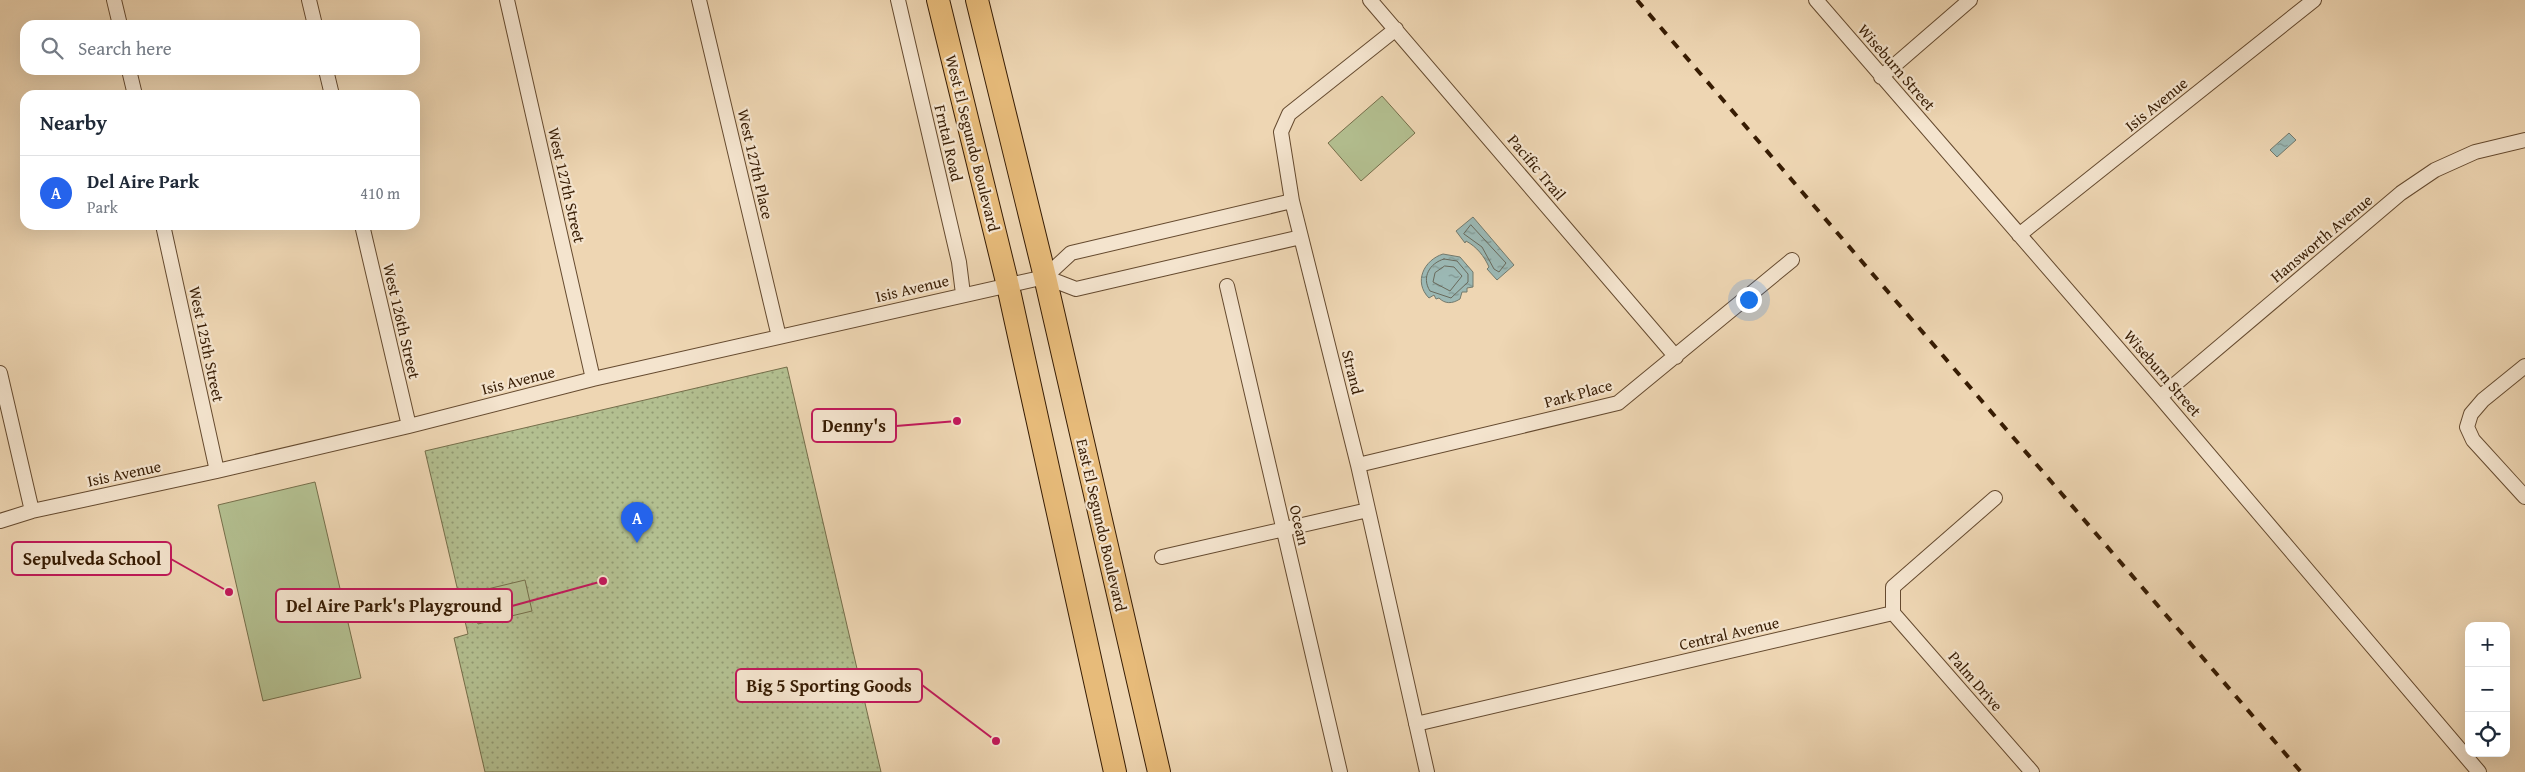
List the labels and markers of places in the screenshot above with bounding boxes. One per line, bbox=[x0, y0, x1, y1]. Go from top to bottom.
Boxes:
callout: Denny's bbox=[812, 409, 896, 442]
pin: A bbox=[621, 502, 653, 543]
callout: Sepulveda School bbox=[12, 542, 171, 575]
callout: Del Aire Park's Playground bbox=[276, 589, 512, 622]
callout: Big 5 Sporting Goods bbox=[736, 669, 922, 702]

